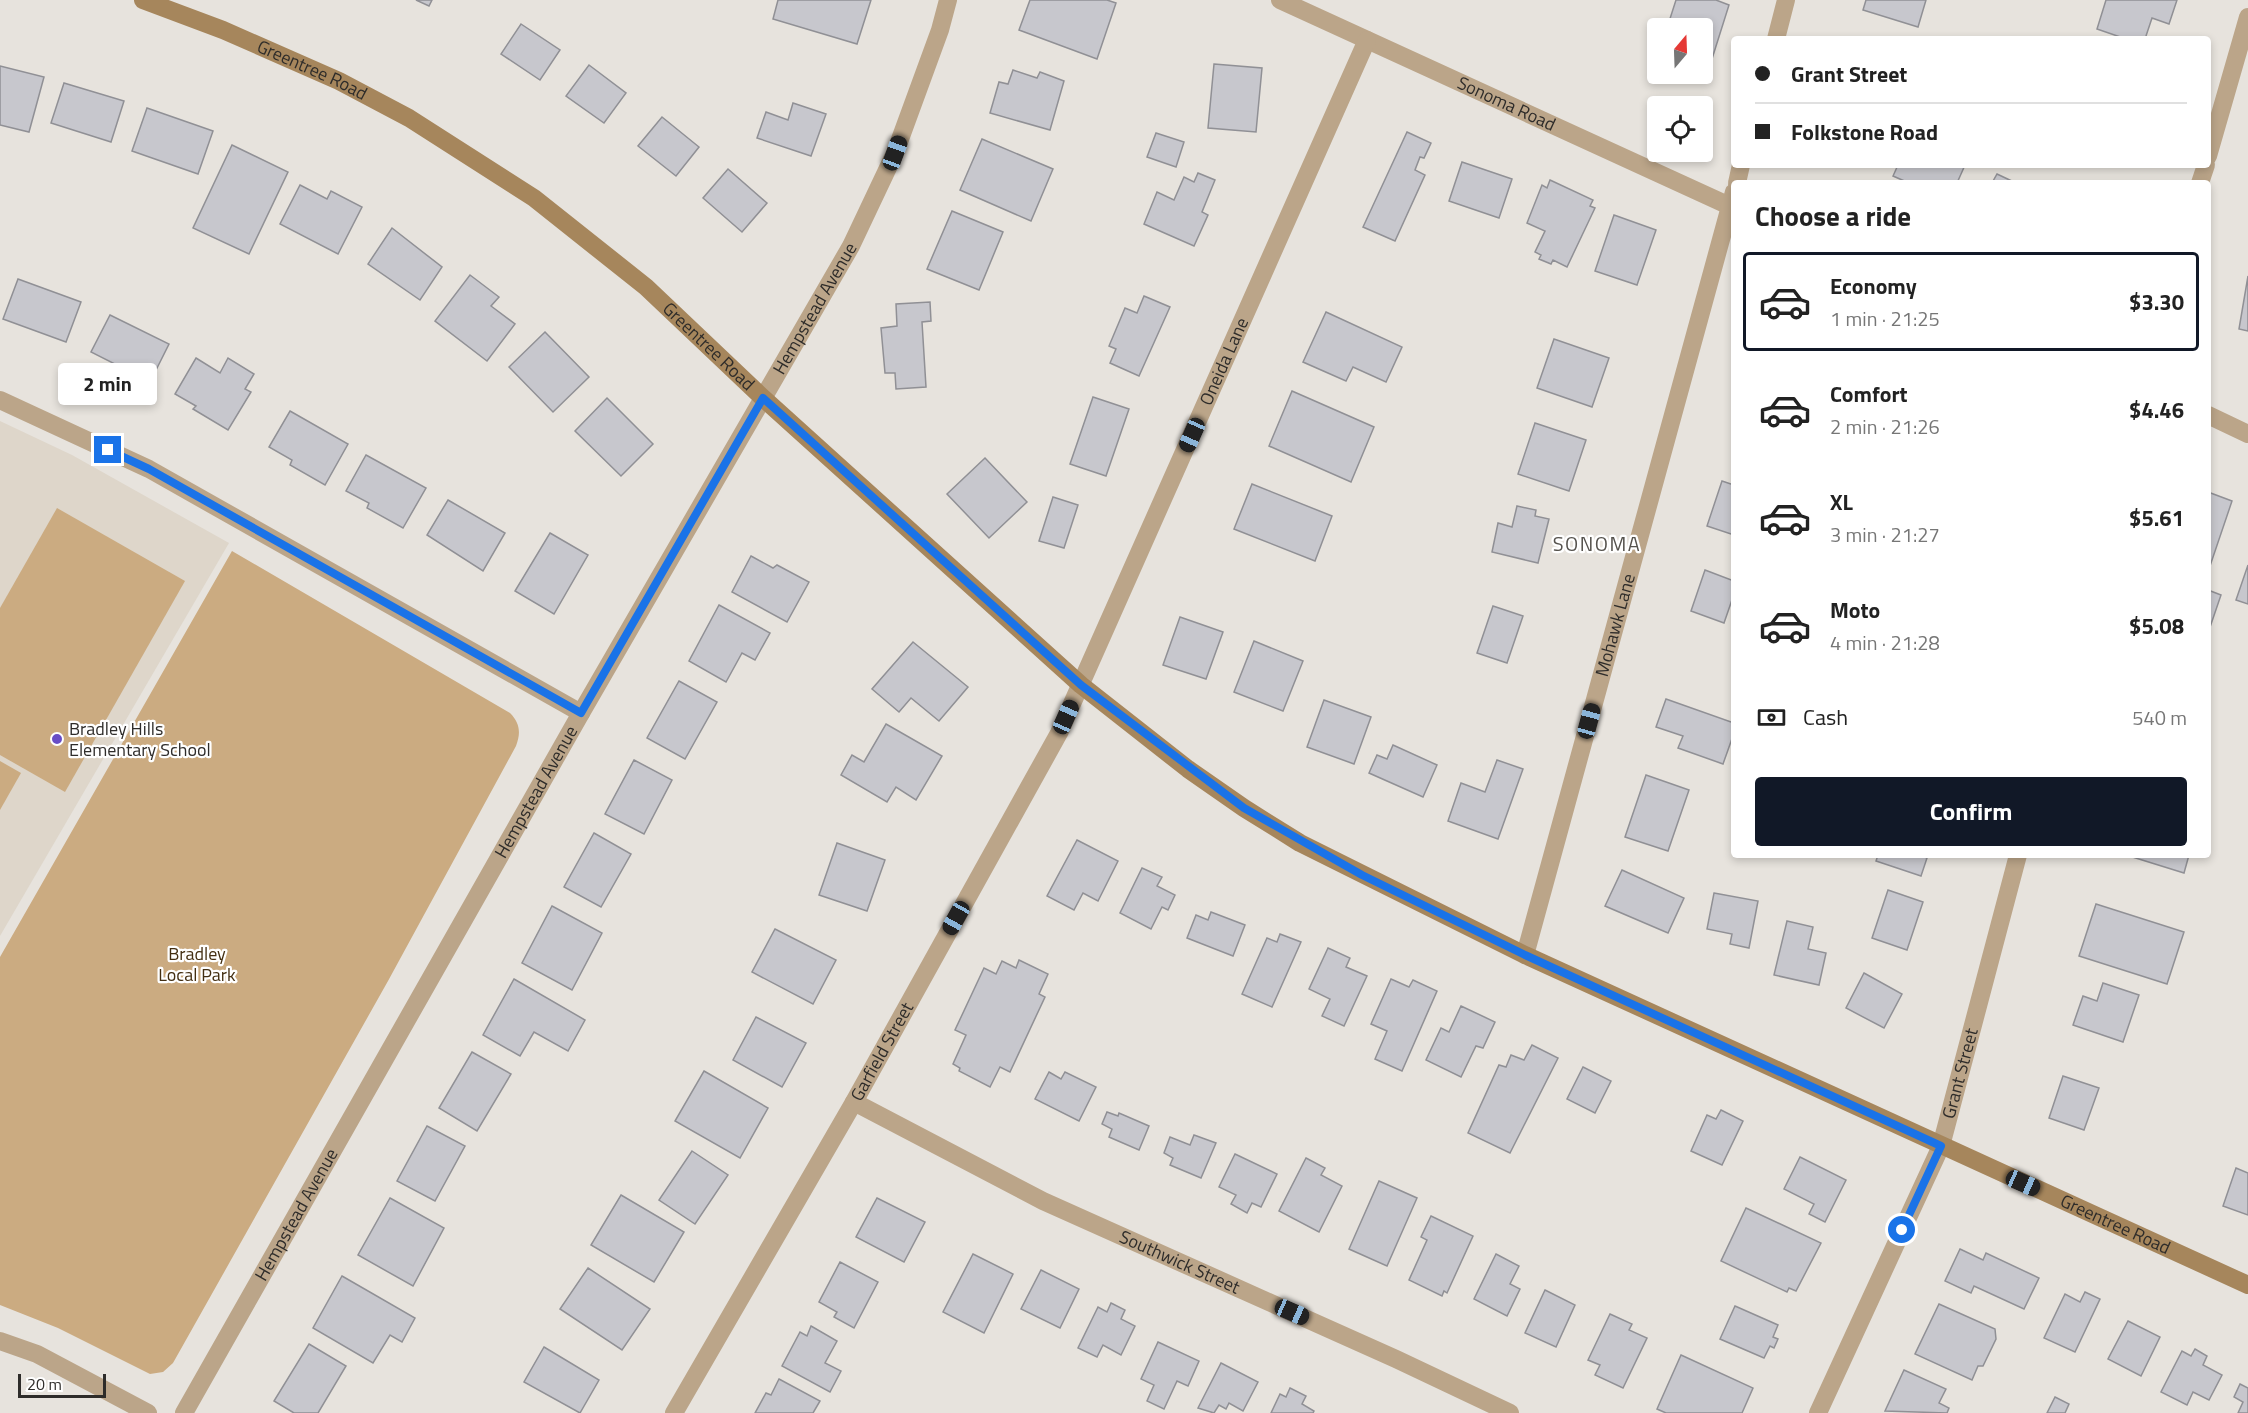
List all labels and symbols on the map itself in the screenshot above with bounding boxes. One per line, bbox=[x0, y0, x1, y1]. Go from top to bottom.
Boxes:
north arrow bbox=[1647, 18, 1713, 84]
street label: Greentree Road bbox=[253, 33, 372, 107]
street label: Sonoma Road bbox=[1453, 69, 1560, 138]
car bbox=[880, 133, 910, 173]
street label: Hempstead Avenue bbox=[766, 237, 863, 379]
street label: Greentree Road bbox=[657, 295, 761, 397]
street label: Oneida Lane bbox=[1192, 313, 1255, 410]
callout: 2 min bbox=[58, 363, 158, 405]
car bbox=[1176, 415, 1208, 455]
route end bbox=[94, 436, 121, 463]
district label: SONOMA bbox=[1553, 528, 1641, 559]
street label: Mohawk Lane bbox=[1588, 570, 1642, 680]
car bbox=[1050, 697, 1082, 737]
car bbox=[1576, 701, 1602, 741]
place label: Bradley Hills Elementary School bbox=[69, 715, 211, 763]
street label: Hempstead Avenue bbox=[487, 720, 584, 863]
marker: Bradley Hills Elementary School bbox=[50, 732, 64, 746]
car bbox=[939, 898, 973, 938]
park label: Bradley Local Park bbox=[158, 940, 236, 988]
street label: Garfield Street bbox=[843, 996, 920, 1106]
street label: Grant Street bbox=[1935, 1024, 1985, 1122]
street label: Hempstead Avenue bbox=[248, 1143, 344, 1286]
car bbox=[2003, 1167, 2043, 1199]
street label: Greentree Road bbox=[2056, 1187, 2175, 1261]
route start bbox=[1888, 1216, 1915, 1243]
street label: Southwick Street bbox=[1115, 1223, 1245, 1301]
car bbox=[1272, 1296, 1312, 1328]
scale bar bbox=[18, 1371, 106, 1398]

